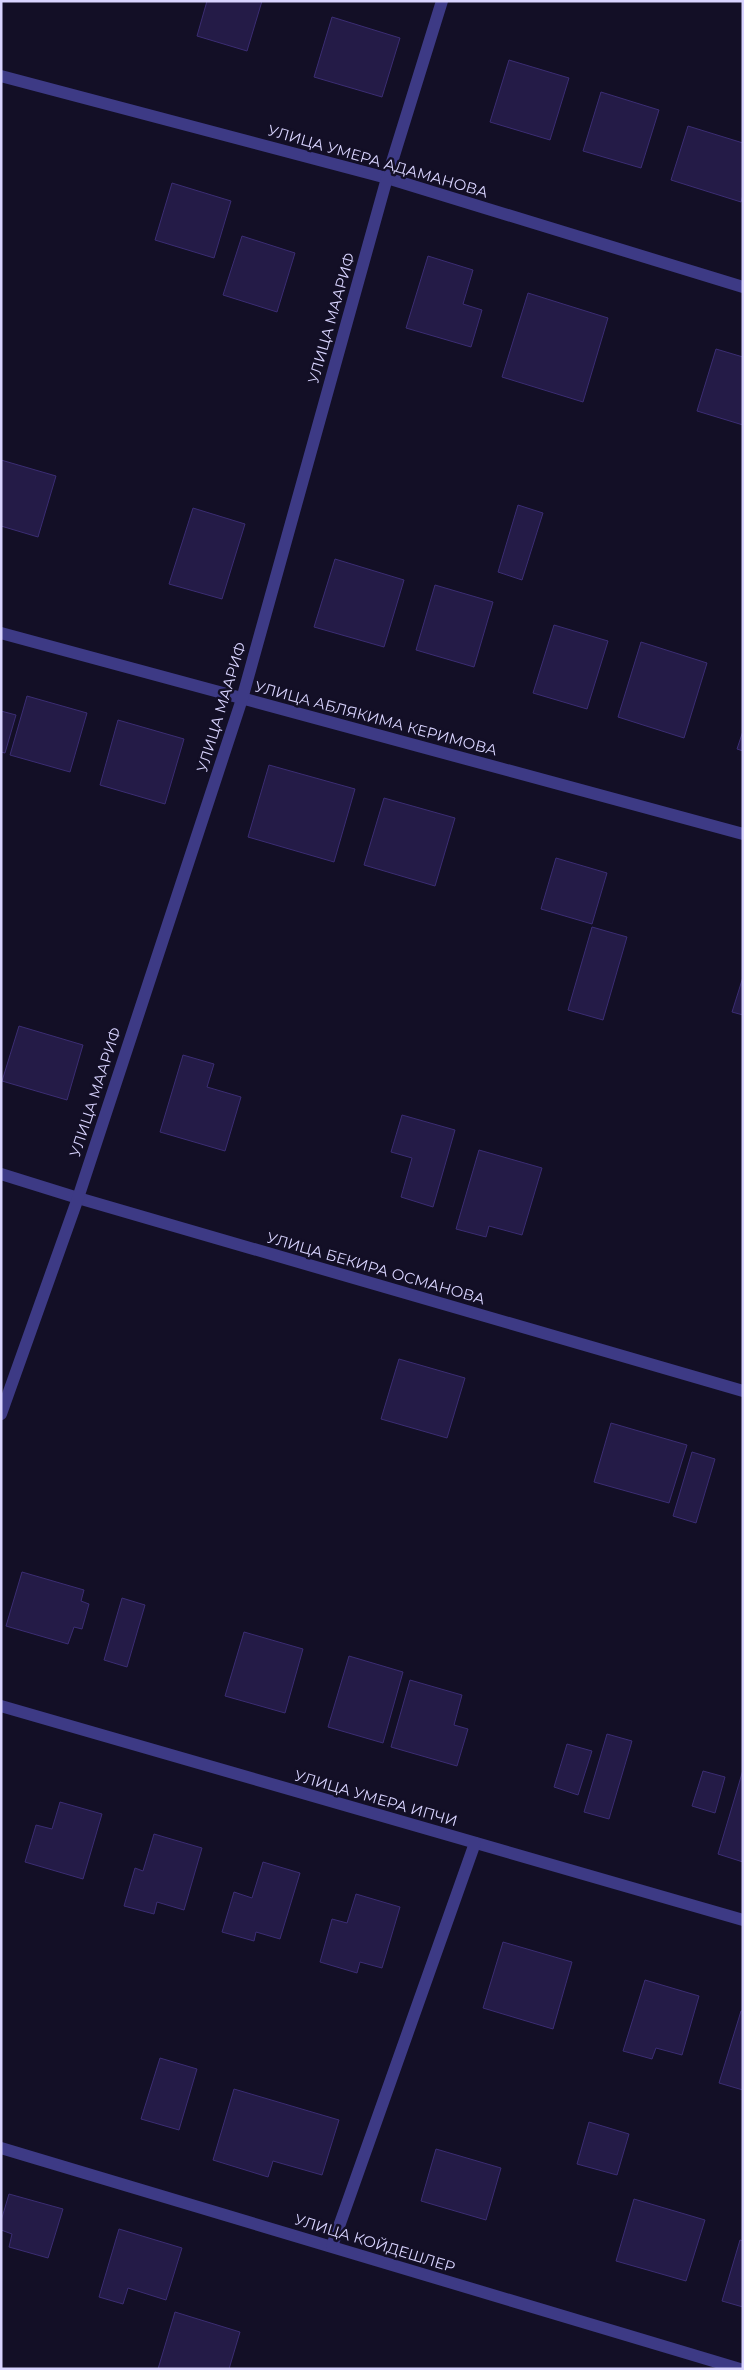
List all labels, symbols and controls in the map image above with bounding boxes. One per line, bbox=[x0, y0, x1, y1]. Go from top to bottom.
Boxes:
street label: УЛИЦА УМЕРА АДАМАНОВА bbox=[266, 120, 490, 202]
street label: УЛИЦА МААРИФ bbox=[303, 250, 359, 386]
street label: УЛИЦА МААРИФ bbox=[192, 640, 250, 774]
street label: УЛИЦА АБЛЯКИМА КЕРИМОВА bbox=[253, 676, 499, 760]
street label: УЛИЦА МААРИФ bbox=[65, 1025, 125, 1159]
street label: УЛИЦА БЕКИРА ОСМАНОВА bbox=[265, 1228, 487, 1308]
street label: УЛИЦА УМЕРА ИПЧИ bbox=[292, 1766, 460, 1830]
street label: УЛИЦА КОЙДЕШЛЕР bbox=[292, 2210, 458, 2276]

